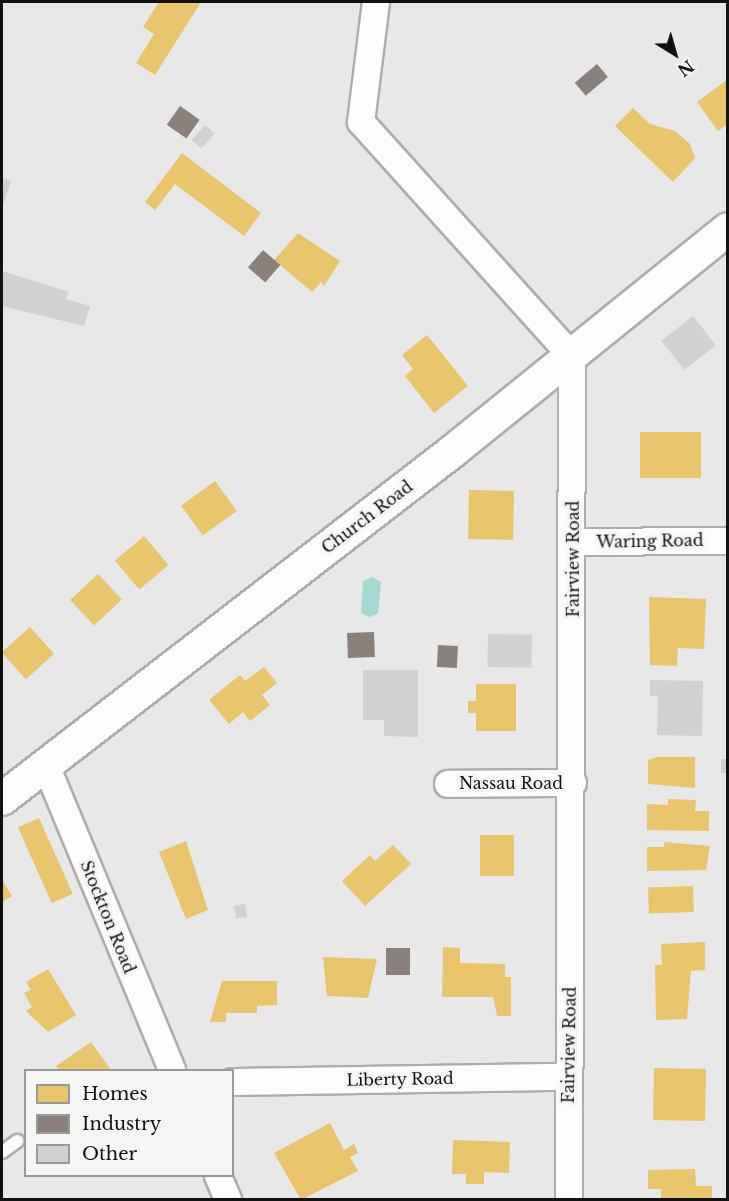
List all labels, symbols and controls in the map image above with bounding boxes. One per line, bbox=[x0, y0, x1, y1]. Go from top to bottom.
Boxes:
north arrow bbox=[645, 24, 705, 84]
text: N bbox=[674, 56, 698, 81]
street label: Church Road bbox=[318, 477, 416, 557]
street label: Fairview Road bbox=[563, 500, 583, 618]
street label: Waring Road bbox=[596, 530, 704, 552]
street label: Nassau Road bbox=[459, 773, 563, 793]
street label: Stockton Road bbox=[77, 858, 139, 976]
street label: Fairview Road bbox=[558, 986, 580, 1104]
street label: Liberty Road bbox=[346, 1068, 454, 1090]
legend bbox=[24, 1069, 234, 1177]
text: Homes bbox=[82, 1083, 148, 1105]
text: Industry bbox=[82, 1113, 161, 1135]
text: Other bbox=[82, 1143, 137, 1165]

